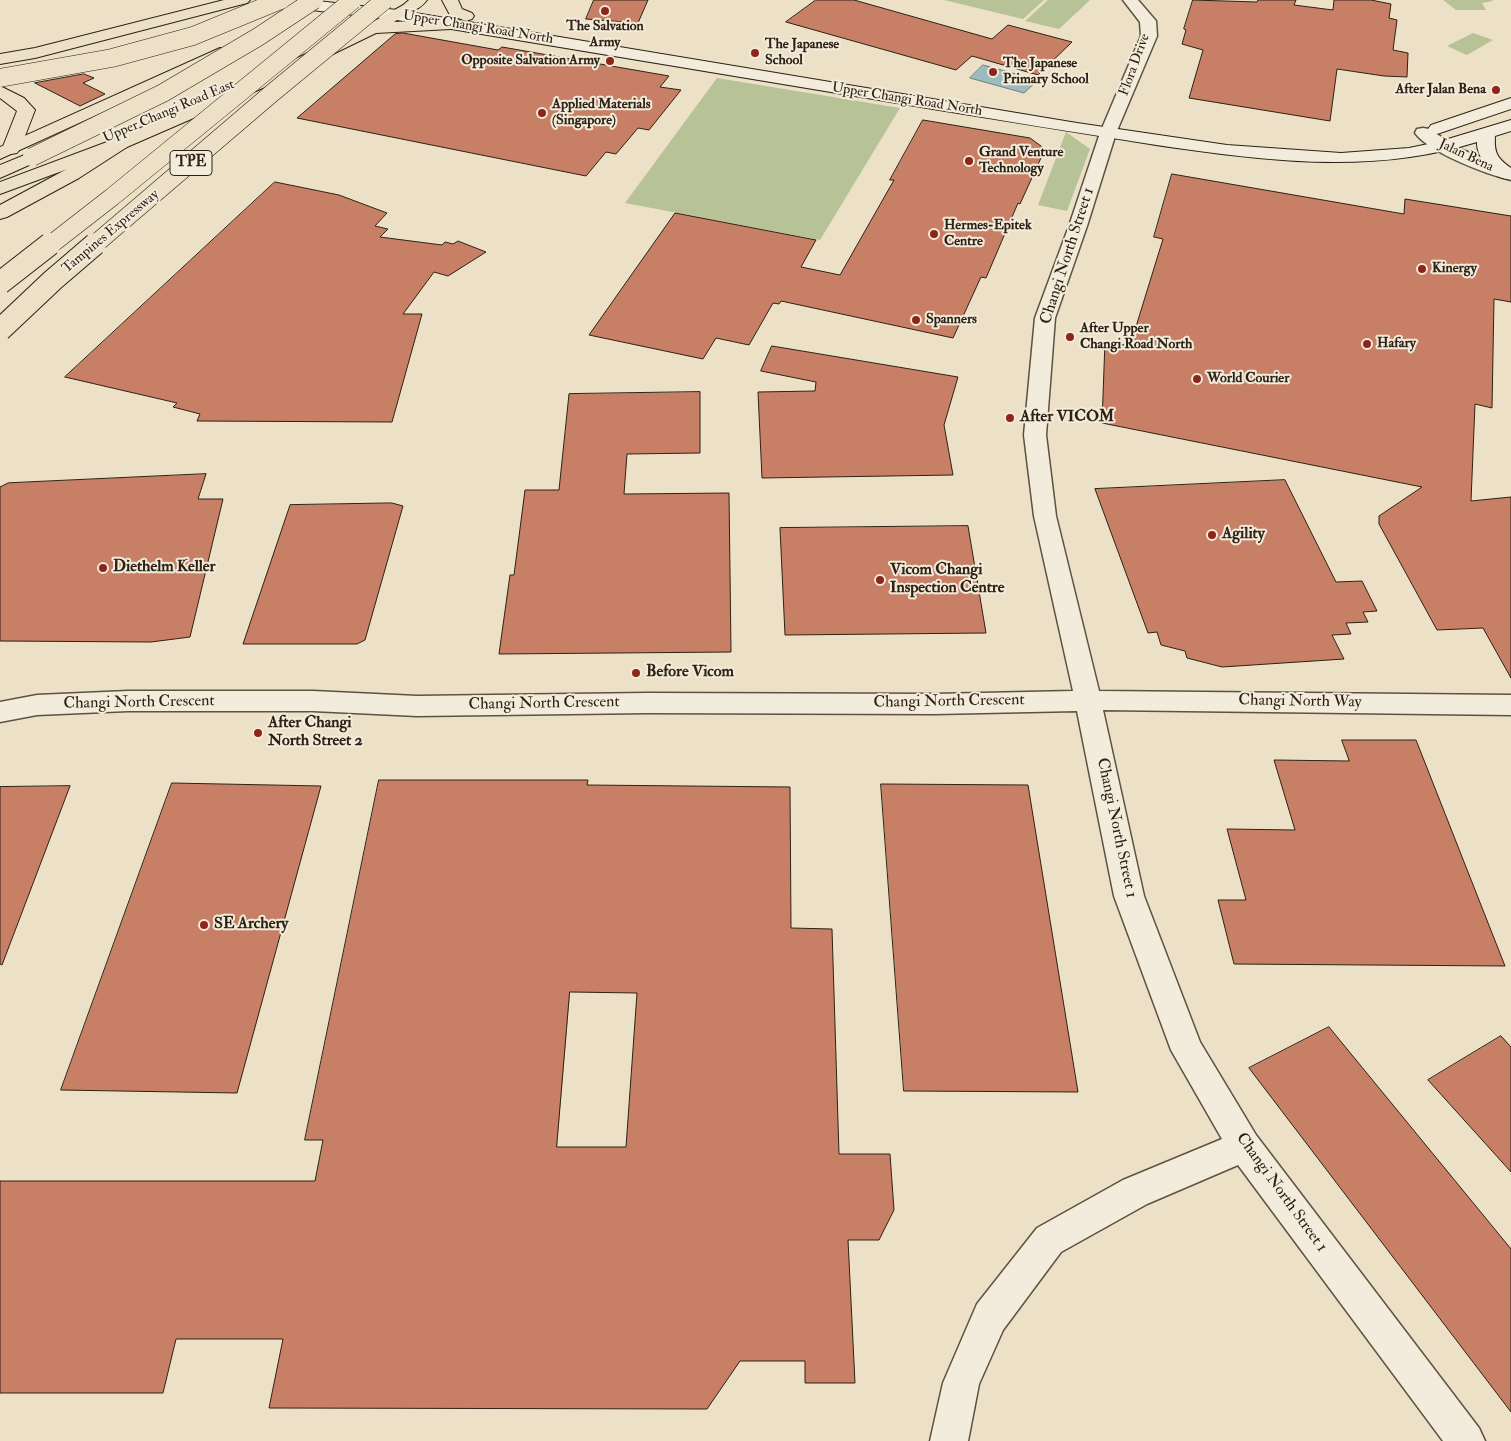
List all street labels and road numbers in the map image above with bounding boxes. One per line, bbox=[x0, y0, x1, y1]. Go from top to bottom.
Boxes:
street label: Upper Changi Road North bbox=[402, 8, 554, 48]
street label: Flora Drive bbox=[1116, 32, 1154, 98]
street label: Upper Changi Road East bbox=[101, 77, 237, 147]
street label: Upper Changi Road North bbox=[831, 80, 983, 120]
street label: Jalan Bena bbox=[1436, 136, 1496, 176]
road number: TPE bbox=[170, 150, 212, 176]
street label: Changi North Street 1 bbox=[1037, 185, 1099, 327]
street label: Tampines Expressway bbox=[59, 187, 163, 277]
street label: Changi North Crescent bbox=[873, 691, 1025, 713]
street label: Changi North Way bbox=[1238, 691, 1362, 713]
street label: Changi North Crescent bbox=[63, 692, 215, 714]
street label: Changi North Crescent bbox=[468, 693, 620, 715]
street label: Changi North Street 1 bbox=[1092, 756, 1140, 900]
street label: Changi North Street 1 bbox=[1231, 1130, 1331, 1256]

